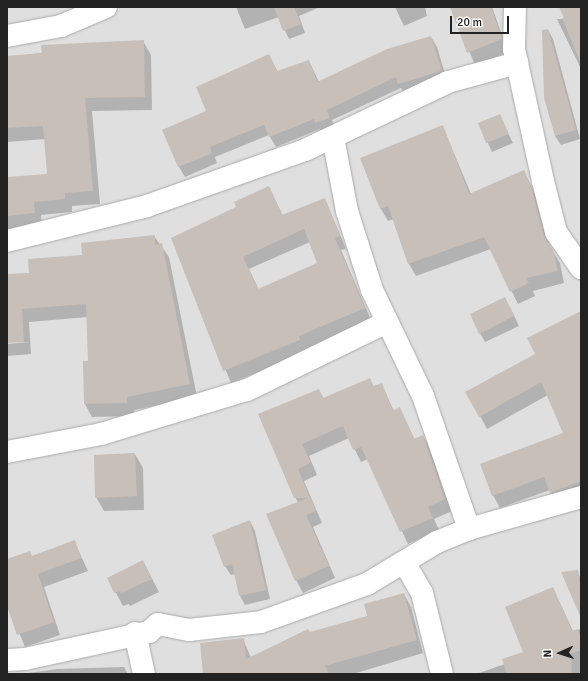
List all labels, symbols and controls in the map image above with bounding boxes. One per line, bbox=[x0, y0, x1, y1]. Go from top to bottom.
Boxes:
scale bar bbox=[452, 8, 511, 34]
text: 20 m bbox=[457, 15, 482, 30]
north arrow bbox=[540, 633, 580, 673]
text: N bbox=[541, 649, 554, 658]

